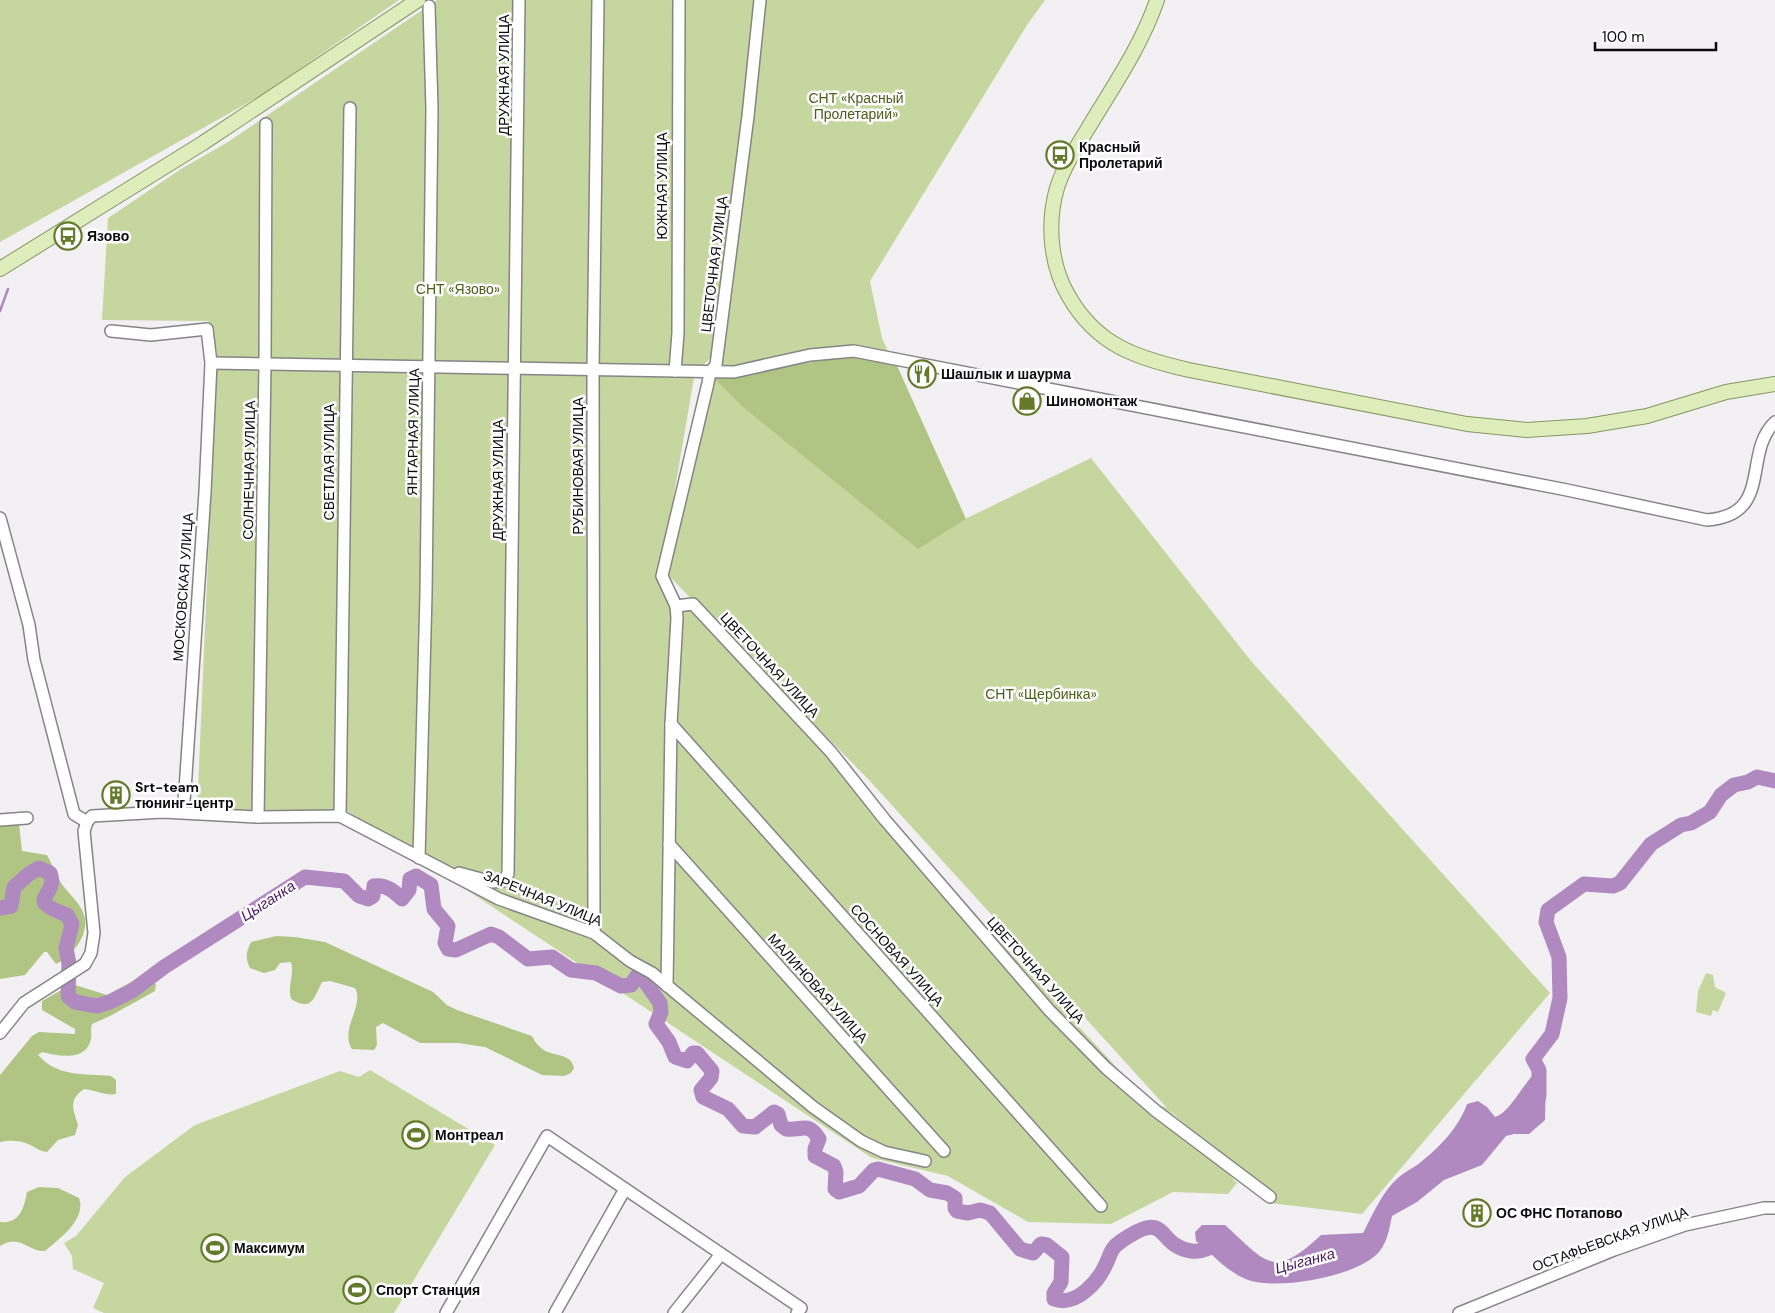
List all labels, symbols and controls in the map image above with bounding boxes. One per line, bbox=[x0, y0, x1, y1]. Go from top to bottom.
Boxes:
street label: ДРУЖНАЯ УЛИЦА bbox=[495, 14, 513, 136]
scale bar bbox=[1595, 20, 1716, 52]
text: 100 m bbox=[1602, 27, 1645, 47]
park label: СНТ «Красный Пролетарий» bbox=[808, 89, 904, 123]
street label: ЮЖНАЯ УЛИЦА bbox=[653, 132, 671, 240]
place label: Красный Пролетарий bbox=[1079, 138, 1163, 172]
bus stop icon: Красный Пролетарий bbox=[1045, 140, 1075, 170]
street label: ЦВЕТОЧНАЯ УЛИЦА bbox=[697, 194, 731, 333]
bus stop icon: Язово bbox=[53, 221, 83, 251]
place label: Язово bbox=[87, 227, 129, 245]
park label: СНТ «Язово» bbox=[416, 280, 500, 298]
restaurant icon: Шашлык и шаурма bbox=[907, 359, 937, 389]
place label: Шашлык и шаурма bbox=[941, 365, 1071, 383]
street label: ЯНТАРНАЯ УЛИЦА bbox=[403, 367, 423, 496]
shop icon: Шиномонтаж bbox=[1012, 386, 1042, 416]
place label: Шиномонтаж bbox=[1046, 392, 1138, 410]
street label: РУБИНОВАЯ УЛИЦА bbox=[569, 397, 587, 535]
street label: СОЛНЕЧНАЯ УЛИЦА bbox=[239, 400, 259, 540]
street label: СВЕТЛАЯ УЛИЦА bbox=[320, 403, 338, 520]
street label: ДРУЖНАЯ УЛИЦА bbox=[489, 419, 507, 541]
street label: МОСКОВСКАЯ УЛИЦА bbox=[169, 511, 197, 662]
street label: ЦВЕТОЧНАЯ УЛИЦА bbox=[717, 609, 824, 722]
park label: СНТ «Щербинка» bbox=[985, 685, 1097, 703]
place label: Srt-team тюнинг-центр bbox=[135, 778, 233, 812]
building icon: Srt-team тюнинг-центр bbox=[101, 780, 131, 810]
street label: ЗАРЕЧНАЯ УЛИЦА bbox=[481, 866, 606, 930]
water label: Цыганка bbox=[237, 876, 299, 926]
street label: СОСНОВАЯ УЛИЦА bbox=[846, 900, 948, 1010]
street label: ЦВЕТОЧНАЯ УЛИЦА bbox=[983, 913, 1089, 1028]
street label: МАЛИНОВАЯ УЛИЦА bbox=[764, 930, 872, 1047]
sports icon: Монтреал bbox=[401, 1120, 431, 1150]
place label: Монтреал bbox=[435, 1126, 504, 1144]
building icon: ОС ФНС Потапово bbox=[1462, 1198, 1492, 1228]
street label: ОСТАФЬЕВСКАЯ УЛИЦА bbox=[1530, 1202, 1691, 1276]
place label: ОС ФНС Потапово bbox=[1496, 1204, 1623, 1222]
sports icon: Максимум bbox=[200, 1233, 230, 1263]
place label: Максимум bbox=[234, 1239, 305, 1257]
water label: Цыганка bbox=[1273, 1243, 1337, 1279]
sports icon: Спорт Станция bbox=[342, 1275, 372, 1305]
place label: Спорт Станция bbox=[376, 1281, 480, 1299]

